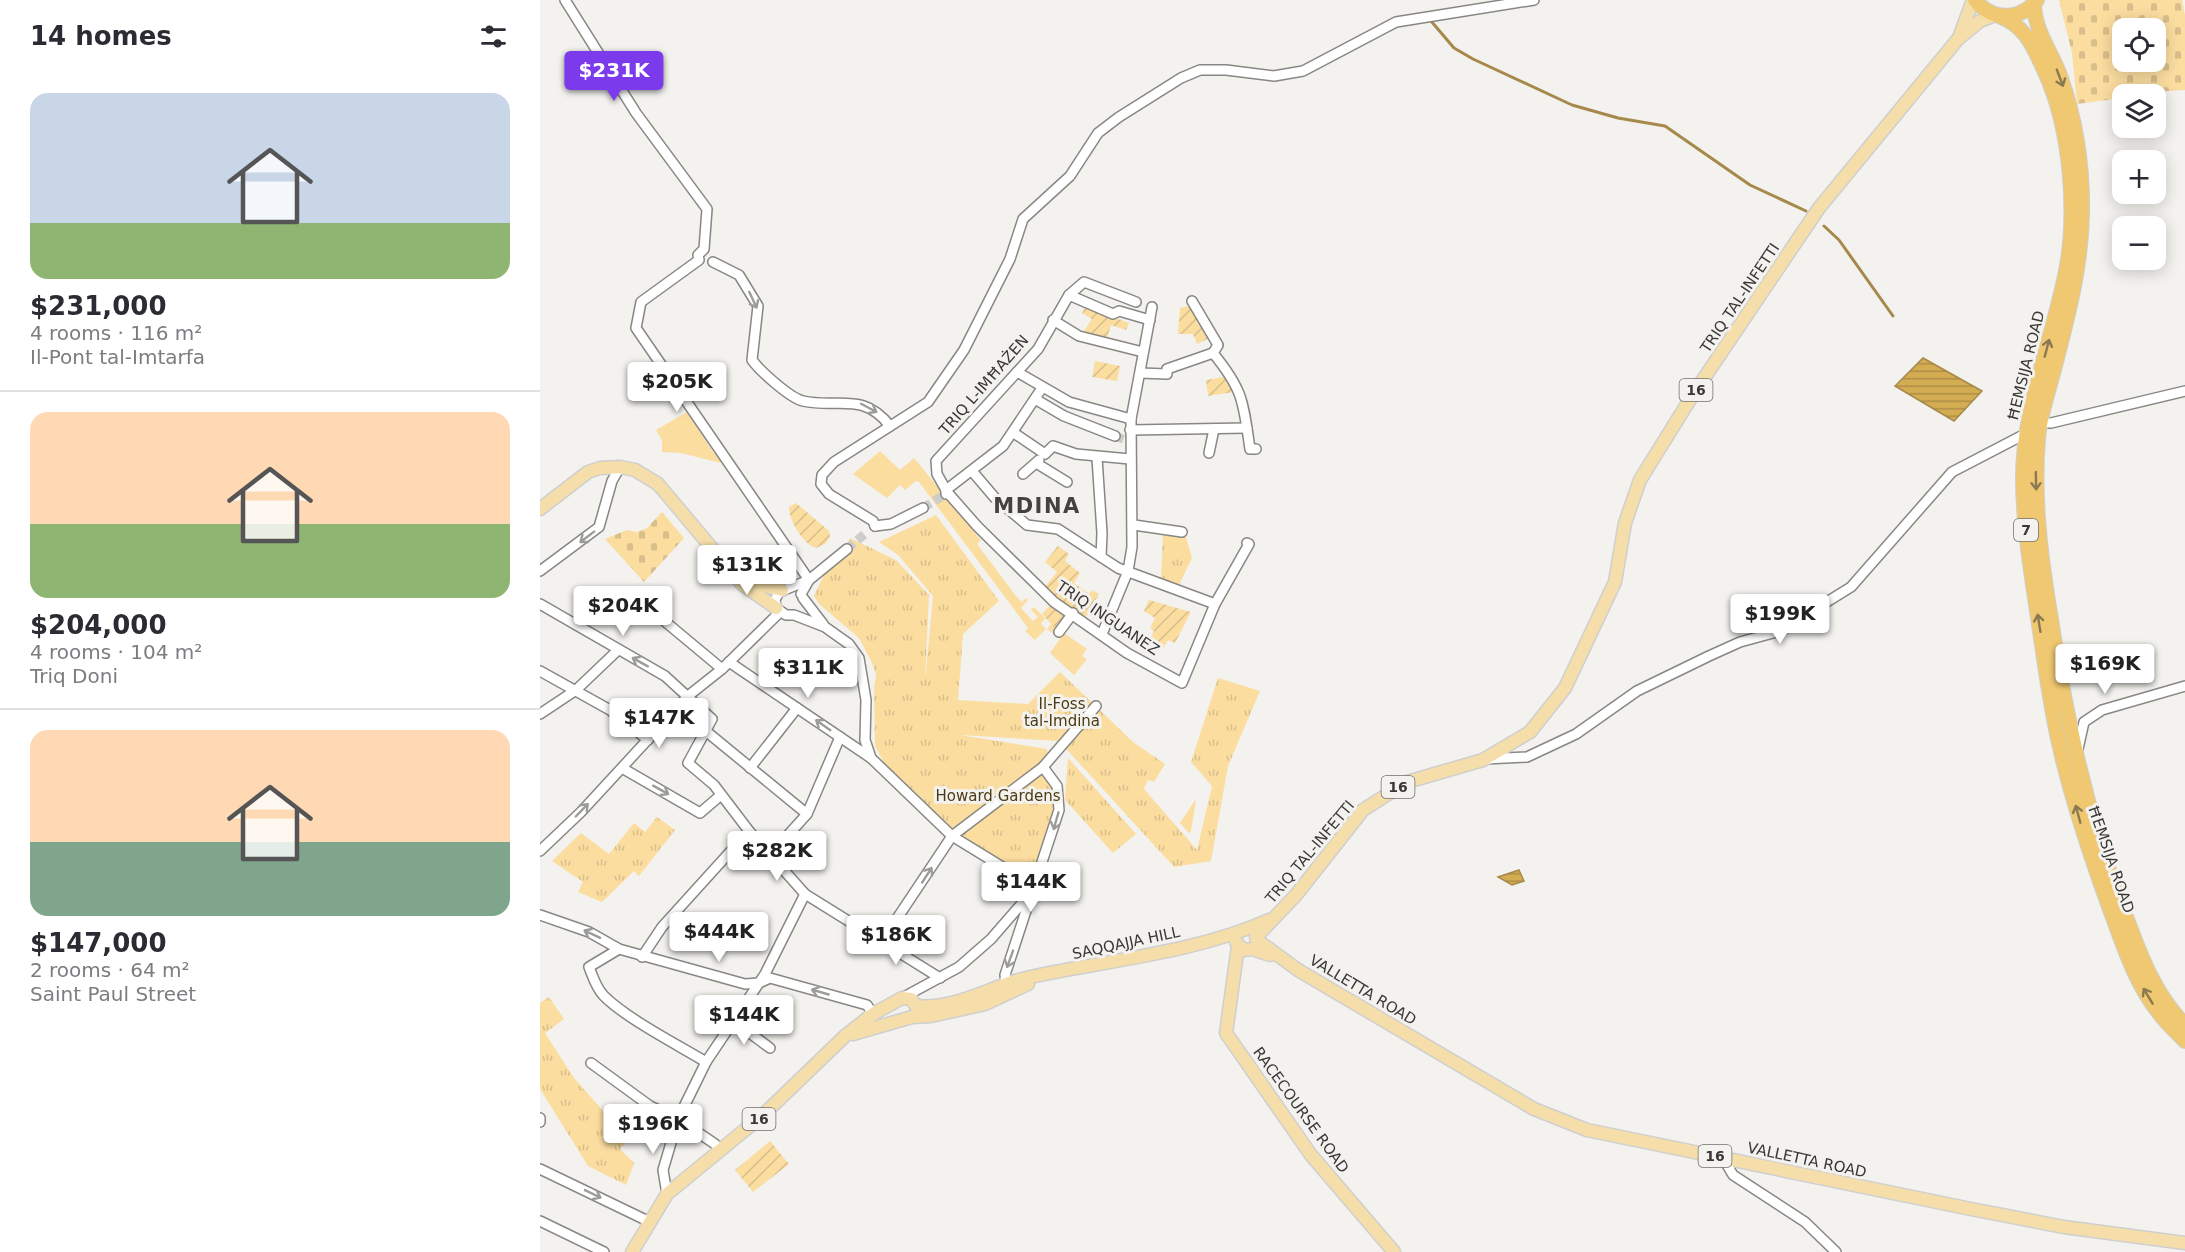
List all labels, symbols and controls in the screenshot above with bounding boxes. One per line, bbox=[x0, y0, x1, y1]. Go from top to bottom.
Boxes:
map controls bbox=[2112, 18, 2166, 270]
button: locate bbox=[2112, 18, 2166, 72]
icon: filters bbox=[477, 20, 510, 53]
text: 14 homes bbox=[30, 21, 172, 51]
pin: $231K bbox=[572, 51, 656, 102]
text: $231K bbox=[578, 58, 650, 82]
one-way arrow bbox=[2055, 68, 2066, 87]
button: layers bbox=[2112, 84, 2166, 138]
icon: home bbox=[216, 132, 324, 240]
button: + bbox=[2112, 150, 2166, 204]
button: − bbox=[2112, 216, 2166, 270]
street label: TRIQ TAL-INFETTI bbox=[1696, 240, 1783, 357]
text: $231,000 bbox=[30, 291, 167, 321]
one-way arrow bbox=[748, 291, 760, 309]
street label: ĦEMSIJA ROAD bbox=[2004, 309, 2048, 423]
text: 4 rooms · 116 m² bbox=[30, 321, 202, 345]
street label: TRIQ L-IMĦAŻEN bbox=[934, 331, 1032, 439]
one-way arrow bbox=[2041, 339, 2053, 358]
text: Il-Pont tal-Imtarfa bbox=[30, 345, 205, 369]
pin: $205K bbox=[635, 362, 719, 413]
text: $205K bbox=[641, 369, 713, 393]
road number: 16 bbox=[1680, 379, 1712, 401]
one-way arrow bbox=[859, 403, 877, 414]
icon: home bbox=[216, 451, 324, 559]
one-way arrow bbox=[2030, 471, 2042, 491]
district label: MDINA bbox=[993, 494, 1081, 518]
road number: 7 bbox=[2014, 519, 2038, 541]
one-way arrow bbox=[579, 530, 595, 543]
pin: $131K bbox=[705, 545, 789, 596]
text: $131K bbox=[711, 552, 783, 576]
street label: TRIQ INGUANEZ bbox=[1052, 576, 1163, 659]
pin: $204K bbox=[581, 586, 665, 637]
text: $204K bbox=[587, 593, 659, 617]
pin: $199K bbox=[1738, 594, 1822, 645]
text: $199K bbox=[1744, 601, 1816, 625]
text: $204,000 bbox=[30, 610, 167, 640]
one-way arrow bbox=[2033, 614, 2044, 634]
text: 4 rooms · 104 m² bbox=[30, 640, 202, 664]
pin: $169K bbox=[2063, 644, 2147, 695]
pin: $311K bbox=[766, 648, 850, 699]
text: $169K bbox=[2069, 651, 2141, 675]
text: $311K bbox=[772, 655, 844, 679]
one-way arrow bbox=[632, 656, 649, 668]
text: Triq Doni bbox=[30, 664, 118, 688]
park label: Il-Foss tal-Imdina bbox=[1024, 695, 1100, 730]
pin: $147K bbox=[617, 698, 701, 749]
text: $147K bbox=[623, 705, 695, 729]
one-way arrow bbox=[815, 719, 831, 731]
icon: home bbox=[216, 769, 324, 877]
road number: 16 bbox=[1382, 776, 1414, 798]
one-way arrow bbox=[652, 785, 669, 797]
park label: Howard Gardens bbox=[936, 787, 1061, 805]
street label: TRIQ TAL-INFETTI bbox=[1261, 797, 1358, 908]
one-way arrow bbox=[575, 803, 589, 818]
street label: ĦEMSIJA ROAD bbox=[2084, 803, 2138, 915]
one-way arrow bbox=[2071, 805, 2083, 824]
one-way arrow bbox=[1049, 811, 1061, 830]
pin: $282K bbox=[735, 831, 819, 882]
text: $282K bbox=[741, 838, 813, 862]
pin: $144K bbox=[989, 862, 1073, 913]
one-way arrow bbox=[921, 867, 933, 884]
text: $144K bbox=[995, 869, 1067, 893]
pin: $444K bbox=[677, 912, 761, 963]
pin: $186K bbox=[854, 915, 938, 966]
text: $444K bbox=[683, 919, 755, 943]
text: $186K bbox=[860, 922, 932, 946]
street label: SAQQAJJA HILL bbox=[1070, 923, 1182, 963]
text: $147,000 bbox=[30, 928, 167, 958]
one-way arrow bbox=[583, 928, 601, 940]
one-way arrow bbox=[1004, 949, 1015, 968]
street label: VALLETTA ROAD bbox=[1306, 951, 1420, 1029]
text: 2 rooms · 64 m² bbox=[30, 958, 190, 982]
text: Saint Paul Street bbox=[30, 982, 196, 1006]
one-way arrow bbox=[811, 986, 830, 998]
one-way arrow bbox=[2142, 988, 2154, 1005]
pin: $144K bbox=[702, 995, 786, 1046]
text: $144K bbox=[708, 1002, 780, 1026]
street label: RACECOURSE ROAD bbox=[1249, 1044, 1353, 1176]
pin: $196K bbox=[611, 1104, 695, 1155]
road number: 16 bbox=[742, 1108, 776, 1130]
text: $196K bbox=[617, 1111, 689, 1135]
street label: VALLETTA ROAD bbox=[1746, 1139, 1868, 1181]
road number: 16 bbox=[1698, 1145, 1732, 1167]
one-way arrow bbox=[583, 1189, 601, 1201]

